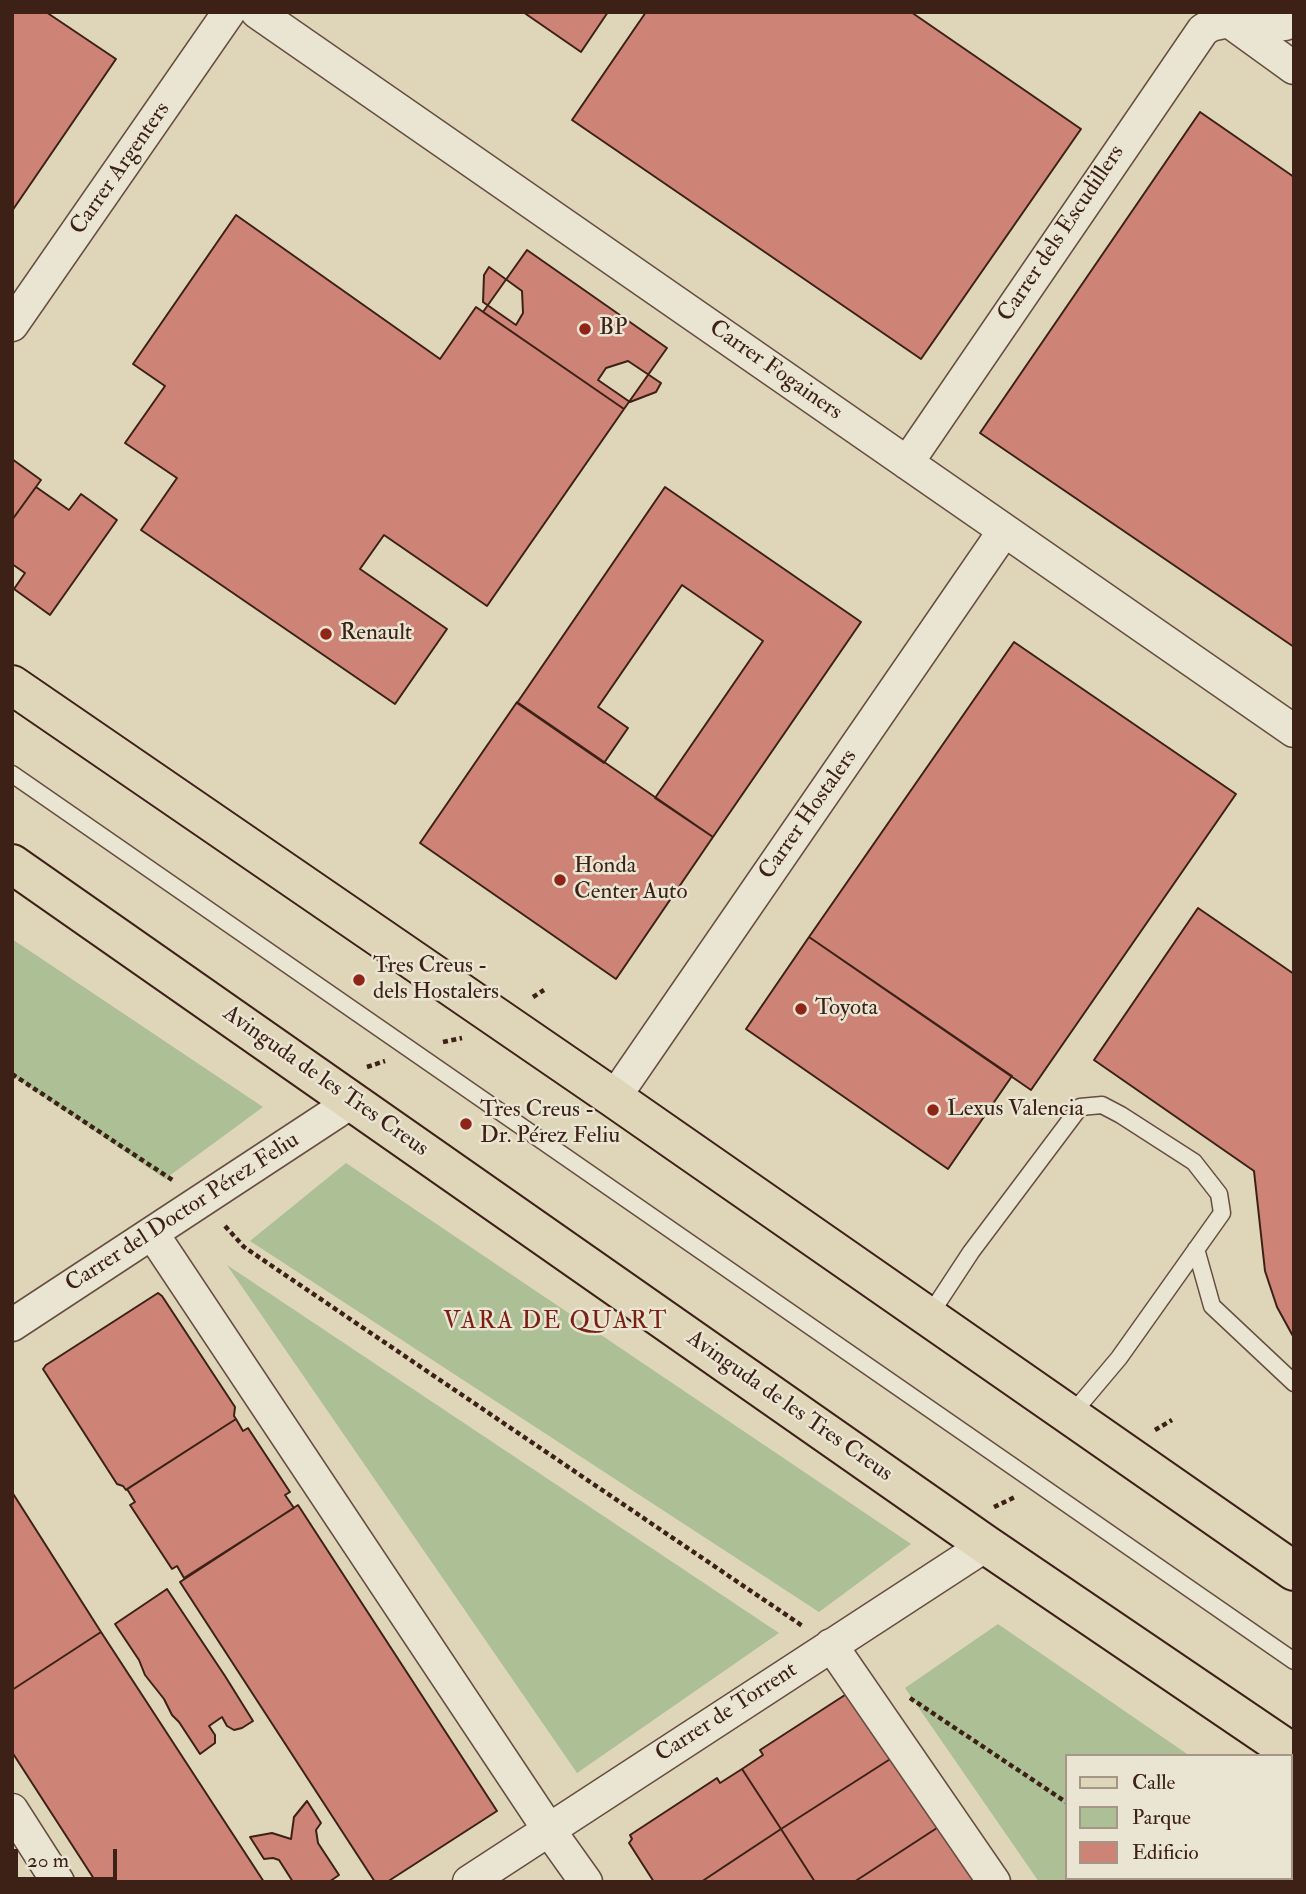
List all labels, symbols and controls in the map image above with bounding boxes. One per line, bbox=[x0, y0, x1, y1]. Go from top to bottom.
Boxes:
street label: Carrer Argenters bbox=[65, 97, 177, 241]
street label: Carrer dels Escudillers bbox=[993, 141, 1131, 327]
place label: BP bbox=[599, 315, 628, 343]
street label: Carrer Fogainers bbox=[703, 315, 847, 427]
marker: BP bbox=[577, 321, 593, 337]
place label: Renault bbox=[340, 620, 412, 648]
marker: Renault bbox=[318, 626, 334, 642]
street label: Carrer Hostalers bbox=[754, 745, 864, 885]
place label: Honda Center Auto bbox=[574, 853, 687, 907]
marker: Honda Center Auto bbox=[552, 872, 568, 888]
place label: Tres Creus - dels Hostalers bbox=[373, 953, 499, 1007]
marker: Tres Creus - dels Hostalers bbox=[351, 972, 367, 988]
place label: Toyota bbox=[815, 995, 878, 1023]
street label: Avinguda de les Tres Creus bbox=[217, 1000, 433, 1164]
marker: Toyota bbox=[793, 1001, 809, 1017]
place label: Lexus Valencia bbox=[947, 1096, 1084, 1124]
place label: Tres Creus - Dr. Pérez Feliu bbox=[480, 1097, 620, 1151]
marker: Lexus Valencia bbox=[925, 1102, 941, 1118]
marker: Tres Creus - Dr. Pérez Feliu bbox=[458, 1116, 474, 1132]
street label: Carrer del Doctor Pérez Feliu bbox=[61, 1127, 305, 1299]
district label: VARA DE QUART bbox=[445, 1309, 667, 1337]
street label: Avinguda de les Tres Creus bbox=[681, 1325, 897, 1489]
street label: Carrer de Torrent bbox=[651, 1657, 803, 1769]
legend bbox=[1064, 1754, 1292, 1880]
text: Calle bbox=[1132, 1769, 1175, 1796]
text: Parque bbox=[1132, 1804, 1191, 1831]
scale bar bbox=[18, 1834, 121, 1878]
text: Edificio bbox=[1132, 1839, 1199, 1866]
text: 20 m bbox=[27, 1847, 69, 1874]

